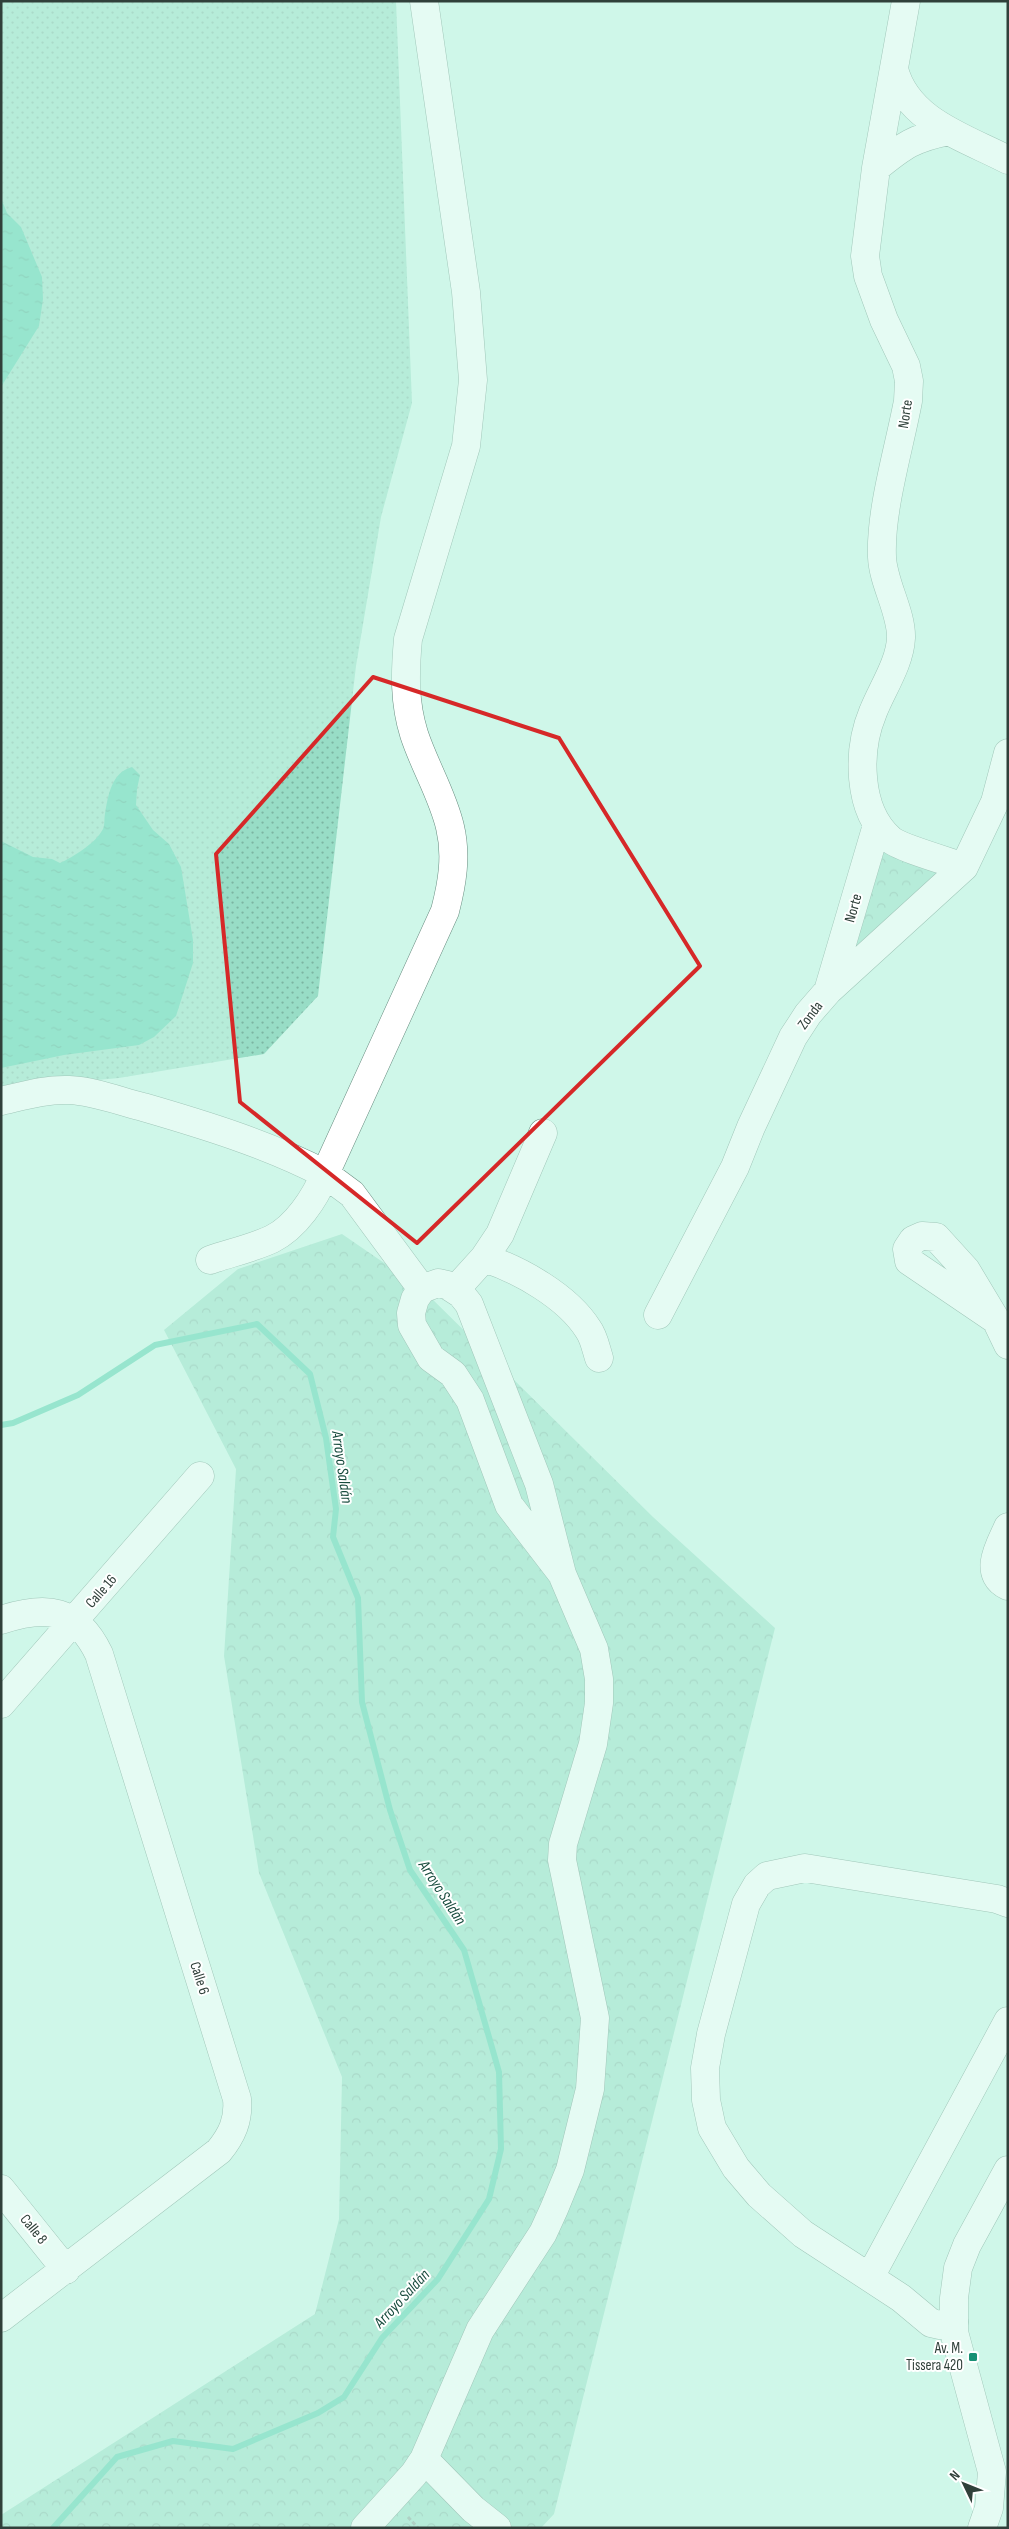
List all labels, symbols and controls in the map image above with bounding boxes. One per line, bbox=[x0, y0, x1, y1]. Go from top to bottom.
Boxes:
street label: Norte bbox=[894, 398, 917, 430]
street label: Norte bbox=[840, 892, 867, 925]
street label: Zonda bbox=[794, 997, 827, 1033]
water label: Arroyo Saldán bbox=[327, 1429, 356, 1505]
street label: Calle 16 bbox=[82, 1571, 121, 1612]
water label: Arroyo Saldán bbox=[413, 1856, 470, 1929]
street label: Calle 6 bbox=[185, 1959, 214, 1997]
street label: Calle 8 bbox=[16, 2210, 51, 2248]
water label: Arroyo Saldán bbox=[370, 2266, 434, 2333]
place label: Av. M. Tissera 420 bbox=[906, 2339, 963, 2375]
marker: Av. M. Tissera 420 bbox=[967, 2351, 979, 2363]
north arrow bbox=[939, 2459, 989, 2509]
text: N bbox=[946, 2467, 964, 2484]

